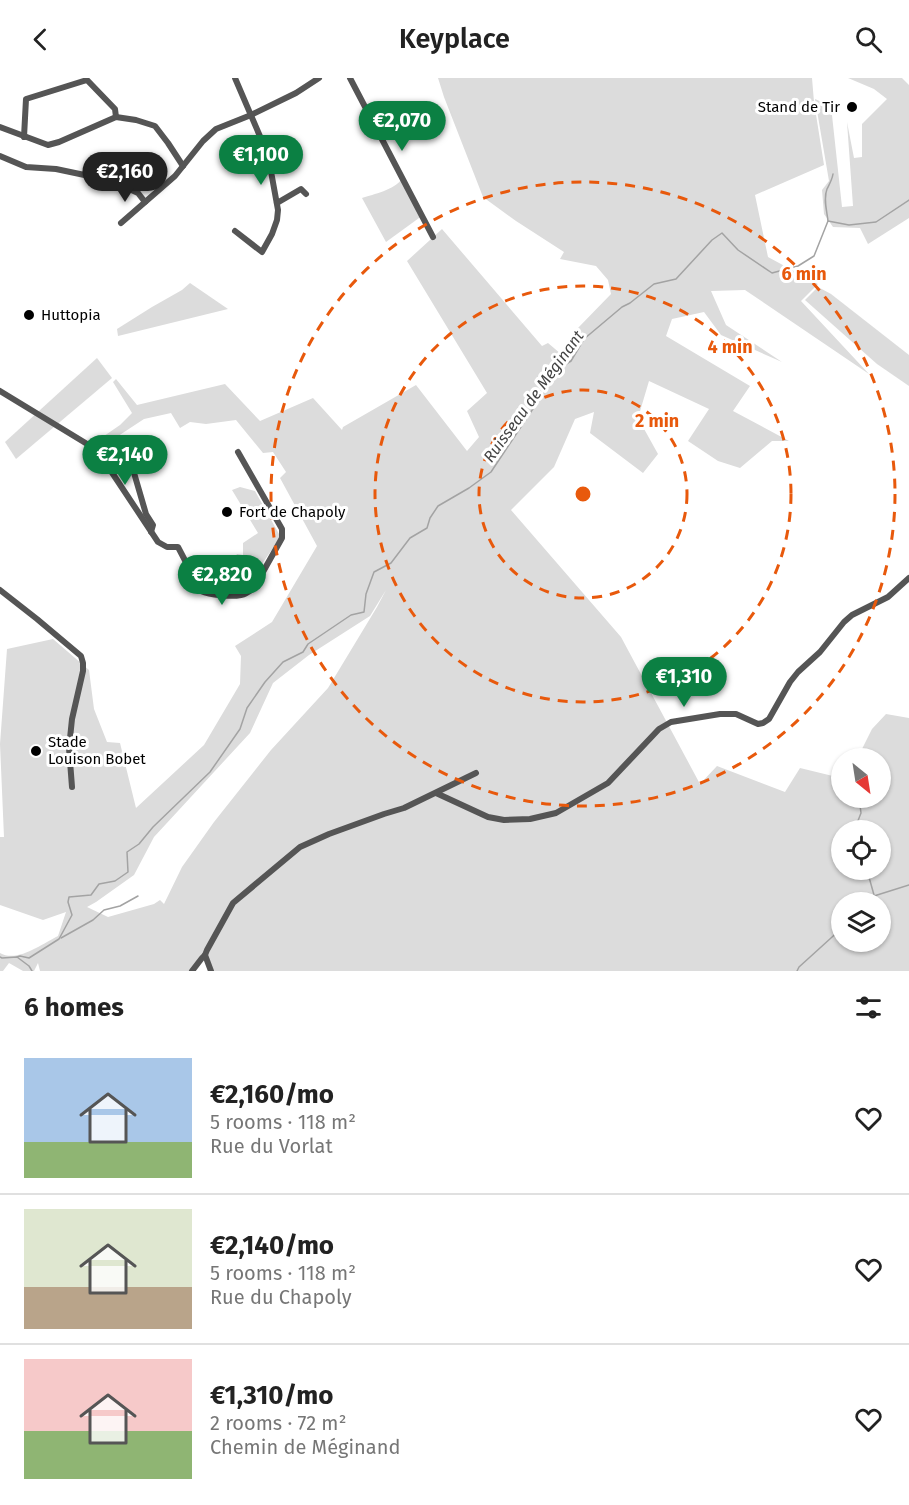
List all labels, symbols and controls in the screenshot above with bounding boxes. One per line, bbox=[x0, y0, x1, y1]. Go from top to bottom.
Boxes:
icon: back bbox=[24, 23, 57, 56]
text: Keyplace bbox=[399, 23, 510, 55]
icon: search bbox=[852, 23, 885, 56]
place label: Stand de Tir bbox=[758, 98, 840, 116]
marker: Stand de Tir bbox=[845, 100, 859, 114]
pin: €2,070 bbox=[353, 101, 451, 152]
text: €2,070 bbox=[373, 108, 431, 132]
pin: €1,100 bbox=[212, 135, 310, 186]
text: €1,100 bbox=[233, 142, 289, 166]
pin: €2,160 bbox=[76, 152, 174, 203]
text: €2,160 bbox=[96, 159, 154, 183]
text: 6 min bbox=[781, 263, 827, 285]
place label: Huttopia bbox=[41, 306, 101, 324]
marker: Huttopia bbox=[22, 308, 36, 322]
water label: Ruisseau de Méginant bbox=[479, 327, 588, 466]
text: 4 min bbox=[707, 336, 753, 358]
text: 2 min bbox=[635, 410, 679, 432]
pin: €2,140 bbox=[76, 435, 174, 486]
text: €2,140 bbox=[96, 442, 154, 466]
centre of rings bbox=[573, 484, 593, 504]
place label: Fort de Chapoly bbox=[239, 503, 346, 521]
marker: Fort de Chapoly bbox=[220, 505, 234, 519]
pin: €2,820 bbox=[173, 555, 271, 606]
text: €2,820 bbox=[192, 562, 252, 586]
pin: €1,310 bbox=[635, 657, 733, 708]
text: €1,310 bbox=[656, 664, 712, 688]
place label: Stade Louison Bobet bbox=[48, 733, 146, 768]
marker: Stade Louison Bobet bbox=[29, 744, 43, 758]
north arrow bbox=[831, 748, 891, 808]
map controls bbox=[831, 748, 891, 952]
button: locate bbox=[831, 820, 891, 880]
button: layers bbox=[831, 892, 891, 952]
icon: filters bbox=[852, 991, 885, 1024]
text: 6 homes bbox=[24, 992, 124, 1023]
text: €2,160/mo bbox=[210, 1079, 334, 1110]
icon: home bbox=[72, 1082, 144, 1154]
icon: heart bbox=[852, 1102, 885, 1135]
text: 5 rooms · 118 m² bbox=[210, 1110, 356, 1134]
text: Rue du Vorlat bbox=[210, 1134, 333, 1158]
text: €2,140/mo bbox=[210, 1230, 334, 1261]
icon: home bbox=[72, 1233, 144, 1305]
icon: heart bbox=[852, 1253, 885, 1286]
text: 5 rooms · 118 m² bbox=[210, 1261, 356, 1285]
text: Rue du Chapoly bbox=[210, 1285, 352, 1309]
text: €1,310/mo bbox=[210, 1380, 333, 1411]
icon: home bbox=[72, 1383, 144, 1455]
icon: heart bbox=[852, 1403, 885, 1436]
text: 2 rooms · 72 m² bbox=[210, 1411, 346, 1435]
text: Chemin de Méginand bbox=[210, 1435, 400, 1459]

